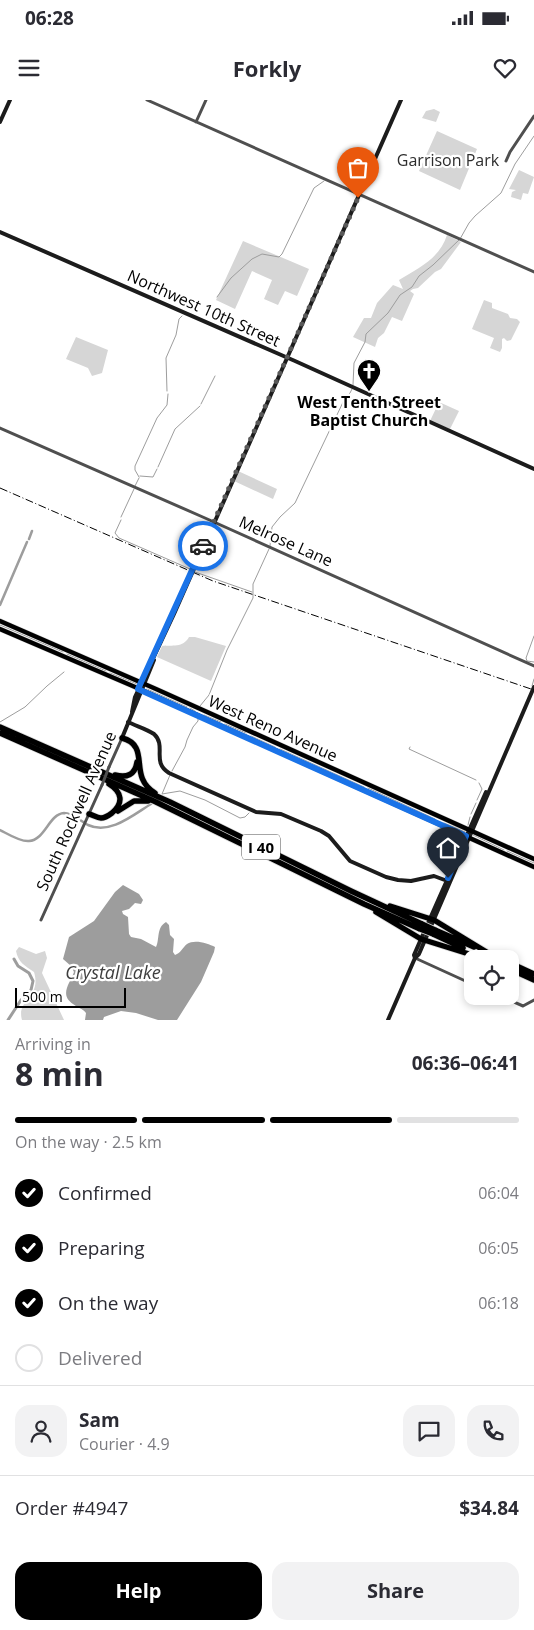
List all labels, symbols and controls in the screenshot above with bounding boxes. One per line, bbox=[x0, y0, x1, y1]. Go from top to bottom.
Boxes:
text: 06:28 bbox=[25, 5, 74, 31]
text: Forkly bbox=[233, 53, 301, 83]
icon: menu bbox=[15, 54, 43, 82]
icon: heart bbox=[491, 54, 519, 82]
pin bbox=[337, 147, 379, 198]
park label: Garrison Park bbox=[397, 149, 500, 171]
icon: bag bbox=[344, 154, 372, 182]
street label: Northwest 10th Street bbox=[124, 264, 284, 352]
church icon: West Tenth Street Baptist Church bbox=[356, 358, 382, 392]
place label: West Tenth Street Baptist Church bbox=[297, 391, 441, 431]
street label: Melrose Lane bbox=[236, 511, 336, 571]
courier bbox=[178, 521, 228, 571]
icon: car bbox=[189, 532, 217, 560]
street label: West Reno Avenue bbox=[205, 690, 341, 766]
street label: South Rockwell Avenue bbox=[31, 728, 121, 894]
pin bbox=[427, 827, 469, 878]
road number: I 40 bbox=[242, 834, 280, 860]
icon: home bbox=[434, 834, 462, 862]
map controls bbox=[464, 950, 519, 1005]
button: locate bbox=[464, 950, 519, 1005]
water label: Crystal Lake bbox=[65, 960, 161, 984]
scale bar bbox=[15, 985, 126, 1008]
text: 500 m bbox=[22, 987, 63, 1006]
text: Arriving in bbox=[15, 1033, 91, 1055]
text: 06:36–06:41 bbox=[412, 1050, 519, 1076]
text: 8 min bbox=[15, 1052, 104, 1095]
text: On the way · 2.5 km bbox=[15, 1131, 162, 1153]
icon: check bbox=[15, 1179, 43, 1207]
text: Confirmed bbox=[58, 1180, 152, 1206]
text: 06:04 bbox=[478, 1182, 519, 1204]
icon: check bbox=[15, 1234, 43, 1262]
text: Preparing bbox=[58, 1235, 145, 1261]
text: 06:05 bbox=[478, 1237, 519, 1259]
icon: check bbox=[15, 1289, 43, 1317]
text: On the way bbox=[58, 1290, 158, 1316]
text: 06:18 bbox=[478, 1292, 519, 1314]
text: Delivered bbox=[58, 1345, 142, 1371]
button: person bbox=[15, 1405, 67, 1457]
button: chat bbox=[403, 1405, 455, 1457]
button: phone bbox=[467, 1405, 519, 1457]
text: Sam bbox=[79, 1407, 120, 1433]
text: Courier · 4.9 bbox=[79, 1433, 170, 1455]
text: Order #4947 bbox=[15, 1495, 128, 1521]
text: $34.84 bbox=[459, 1495, 519, 1521]
button: Help bbox=[15, 1562, 262, 1620]
button: Share bbox=[272, 1562, 519, 1620]

